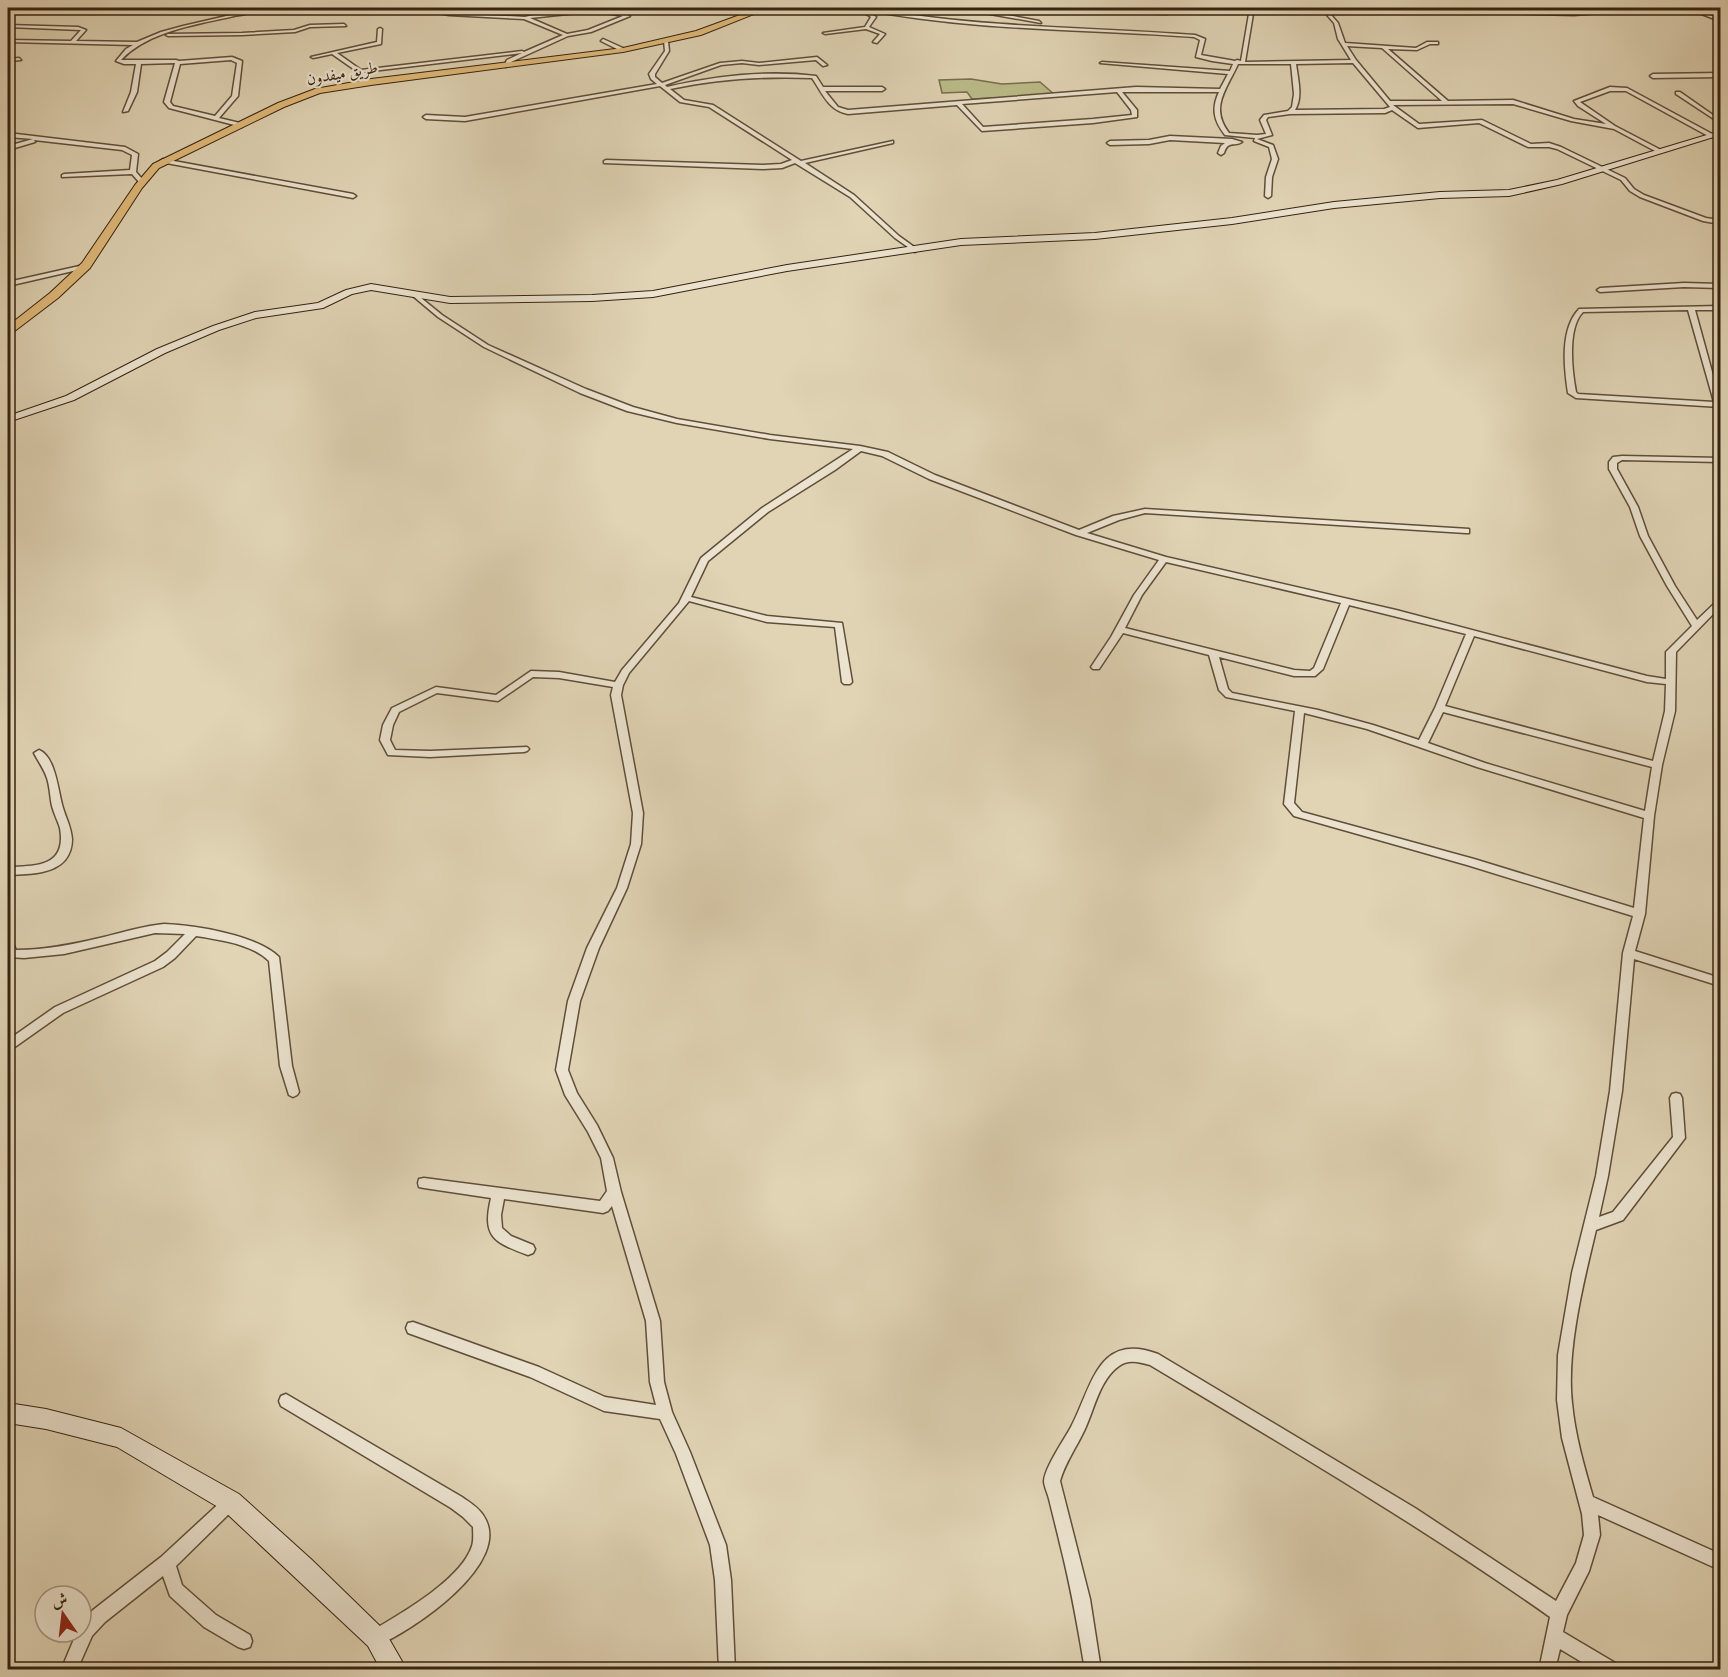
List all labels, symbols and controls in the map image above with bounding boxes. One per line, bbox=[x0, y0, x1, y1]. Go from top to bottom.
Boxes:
street label: طريق ميفدون bbox=[305, 57, 379, 90]
north arrow bbox=[33, 1584, 93, 1644]
text: ش bbox=[49, 1589, 69, 1611]

